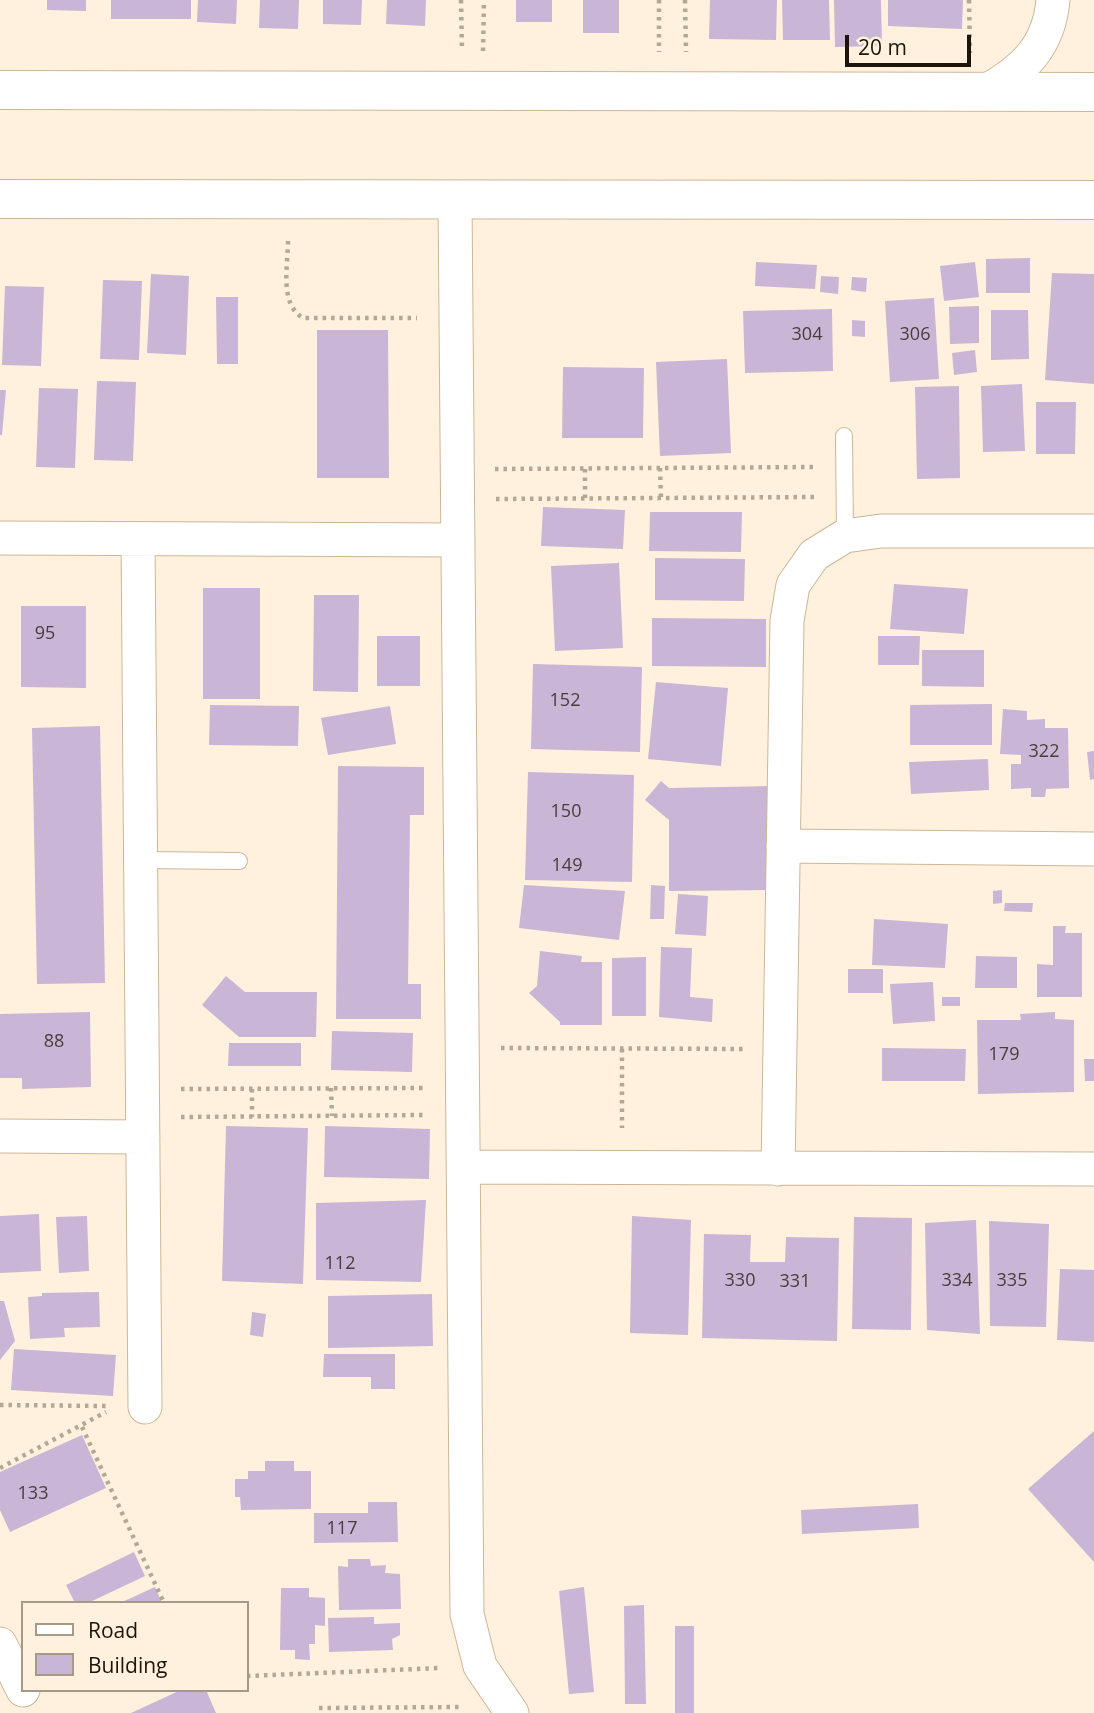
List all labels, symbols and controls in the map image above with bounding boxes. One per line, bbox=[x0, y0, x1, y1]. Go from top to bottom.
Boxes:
scale bar bbox=[849, 21, 975, 65]
text: 20 m bbox=[858, 33, 907, 61]
house number: 304 bbox=[792, 324, 822, 346]
house number: 306 bbox=[900, 324, 930, 346]
house number: 95 bbox=[35, 623, 55, 645]
house number: 152 bbox=[550, 690, 580, 712]
house number: 322 bbox=[1029, 741, 1059, 763]
house number: 150 bbox=[551, 801, 581, 823]
house number: 149 bbox=[552, 855, 582, 877]
house number: 88 bbox=[44, 1031, 64, 1053]
house number: 179 bbox=[989, 1044, 1019, 1066]
house number: 112 bbox=[325, 1253, 355, 1275]
house number: 330 bbox=[725, 1270, 755, 1292]
house number: 334 bbox=[942, 1270, 972, 1292]
house number: 335 bbox=[997, 1270, 1027, 1292]
house number: 331 bbox=[780, 1271, 810, 1293]
house number: 133 bbox=[18, 1483, 48, 1505]
house number: 117 bbox=[327, 1518, 357, 1540]
legend bbox=[21, 1601, 248, 1692]
text: Road bbox=[88, 1616, 138, 1644]
text: Building bbox=[88, 1651, 167, 1679]

